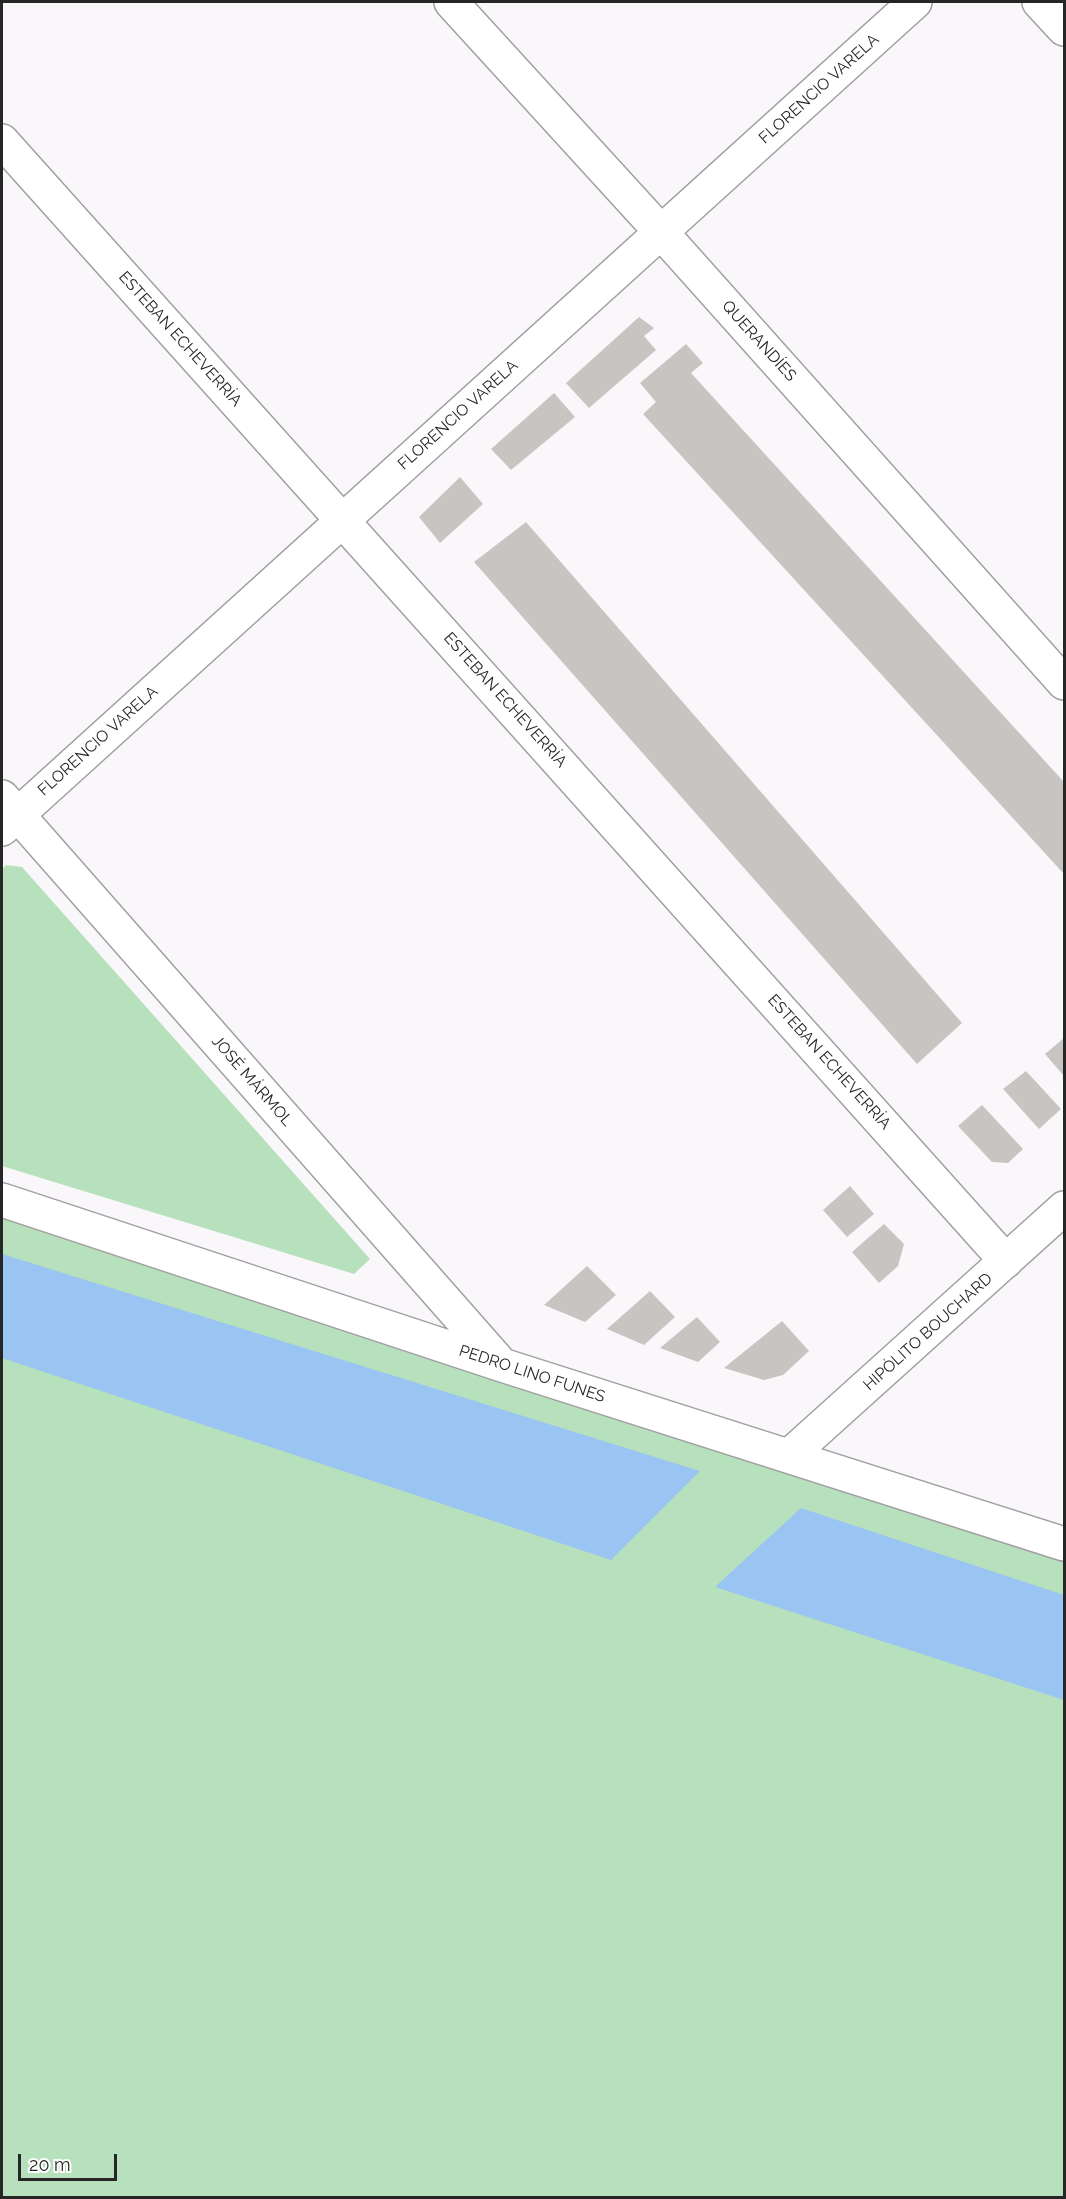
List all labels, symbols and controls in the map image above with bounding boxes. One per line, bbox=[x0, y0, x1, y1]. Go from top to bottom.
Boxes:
street label: FLORENCIO VARELA bbox=[755, 30, 883, 148]
street label: ESTEBAN ECHEVERRÍA bbox=[114, 268, 246, 410]
street label: QUERANDÍES bbox=[718, 297, 800, 385]
street label: FLORENCIO VARELA bbox=[394, 356, 522, 474]
street label: ESTEBAN ECHEVERRÍA bbox=[439, 629, 571, 771]
street label: FLORENCIO VARELA bbox=[34, 682, 162, 800]
street label: ESTEBAN ECHEVERRÍA bbox=[763, 991, 895, 1133]
street label: JOSÉ MÁRMOL bbox=[207, 1032, 297, 1130]
street label: HIPÓLITO BOUCHARD bbox=[860, 1269, 996, 1395]
street label: PEDRO LINO FUNES bbox=[456, 1341, 608, 1407]
scale bar bbox=[21, 2142, 120, 2180]
text: 20 m bbox=[29, 2154, 71, 2175]

